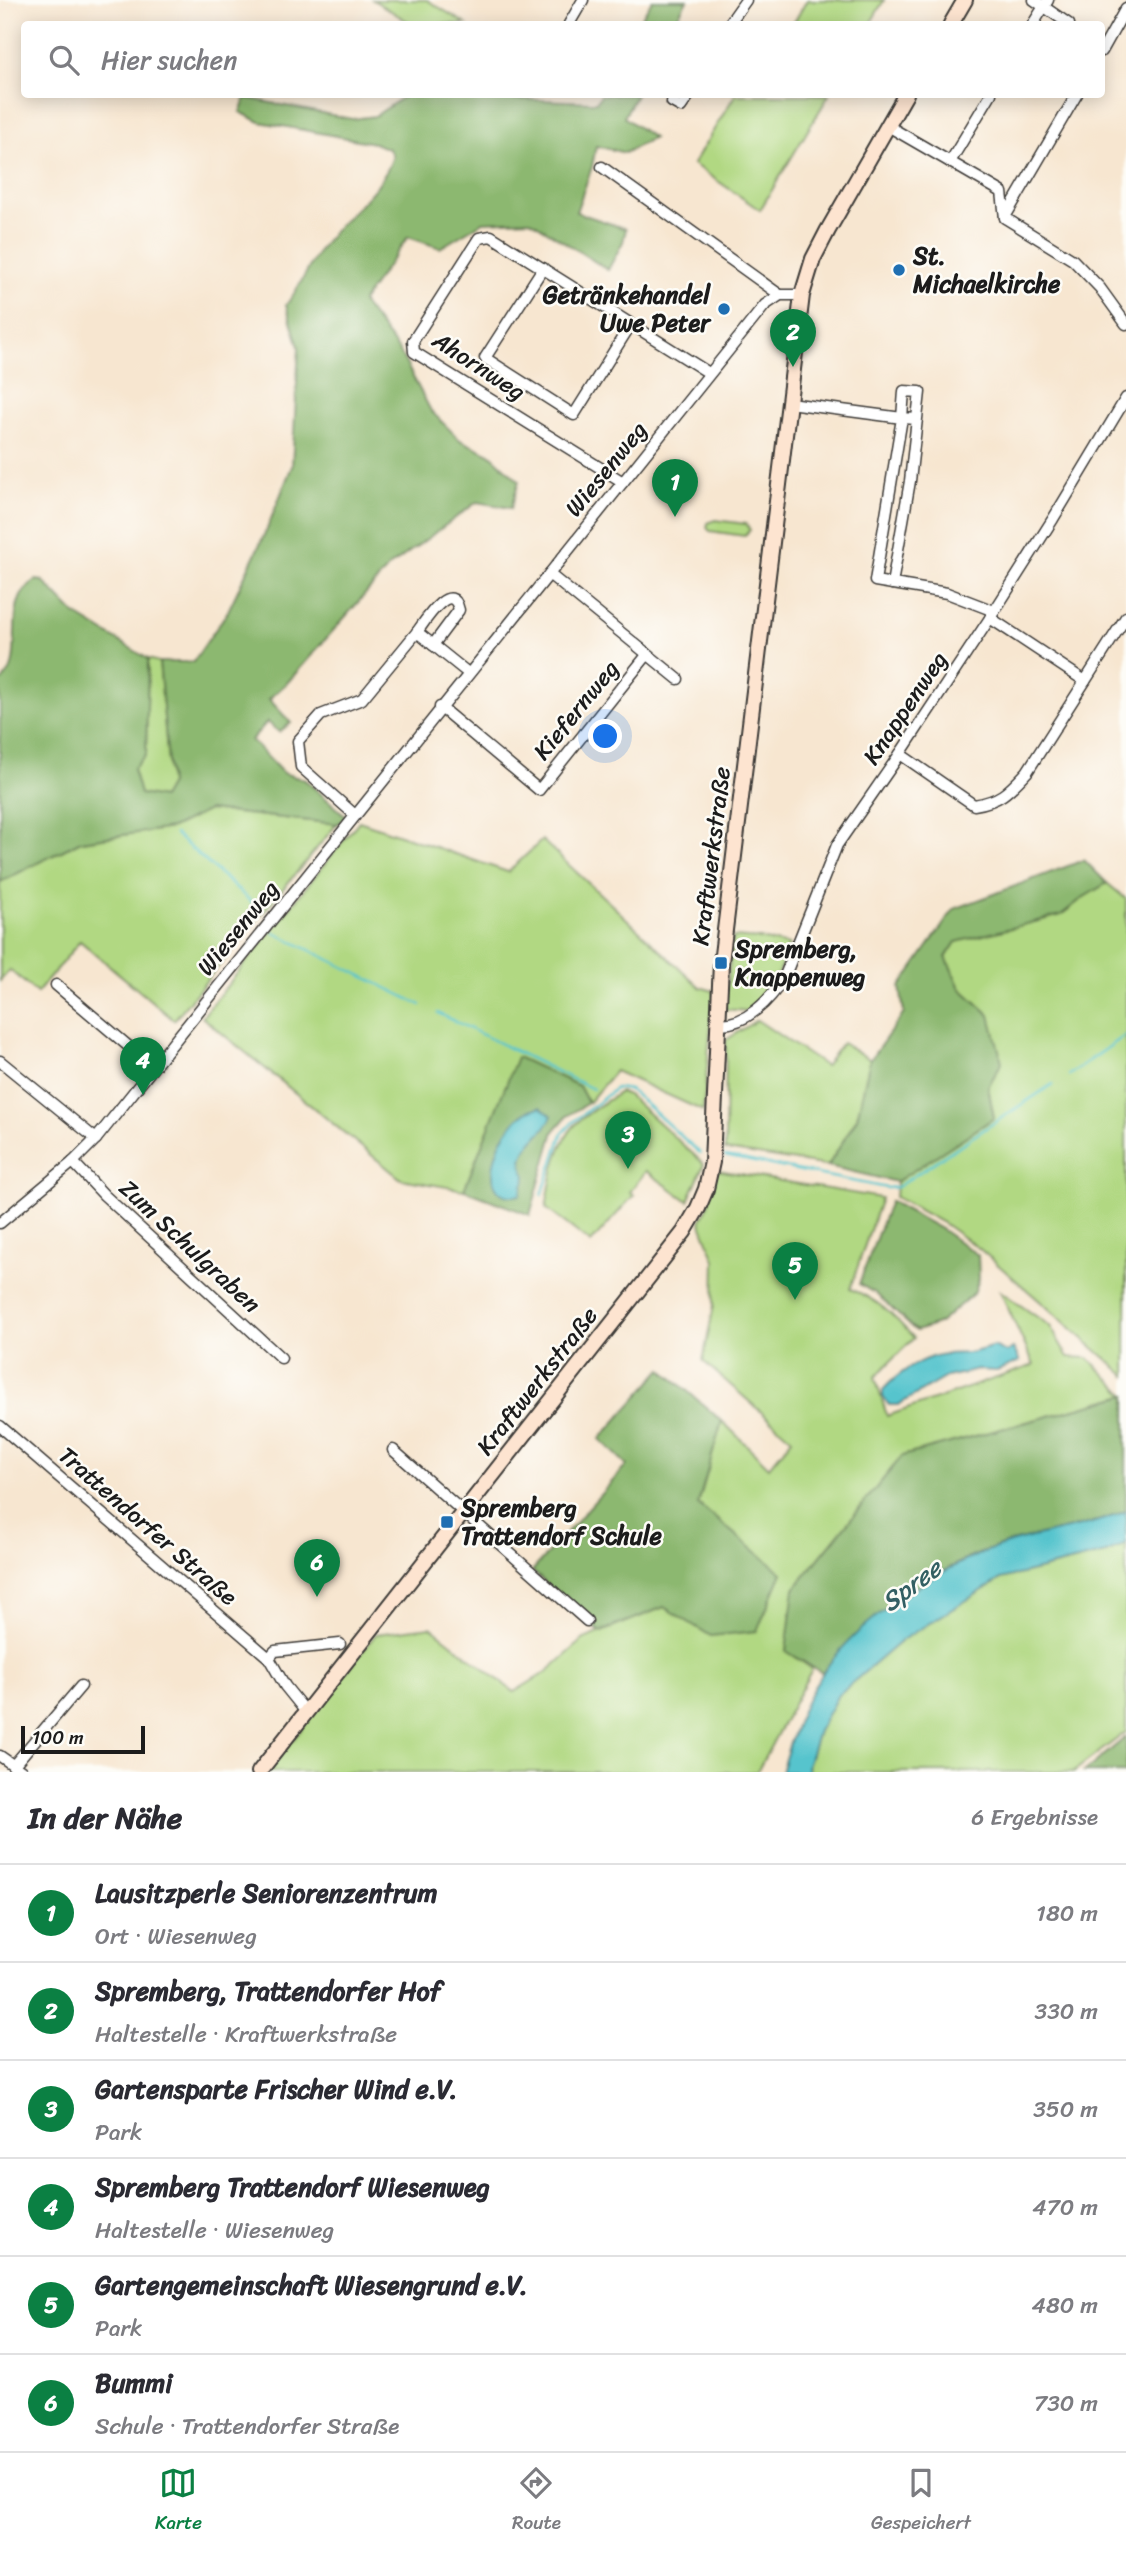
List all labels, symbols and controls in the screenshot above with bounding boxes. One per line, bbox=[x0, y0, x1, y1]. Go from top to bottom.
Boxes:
search box bbox=[21, 21, 1105, 98]
text: Hier suchen bbox=[101, 37, 237, 83]
icon: search bbox=[45, 41, 83, 79]
place label: St. Michaelkirche bbox=[912, 235, 1061, 305]
marker: St. Michaelkirche bbox=[891, 262, 907, 278]
place label: Getränkehandel Uwe Peter bbox=[543, 274, 712, 344]
marker: Getränkehandel Uwe Peter bbox=[716, 301, 732, 317]
pin: 2 bbox=[770, 309, 816, 367]
street label: Ahornweg bbox=[423, 319, 534, 412]
street label: Wiesenweg bbox=[554, 411, 658, 527]
pin: 1 bbox=[652, 459, 698, 517]
street label: Knappenweg bbox=[851, 642, 959, 774]
street label: Kiefernweg bbox=[522, 650, 630, 770]
your location bbox=[588, 719, 622, 753]
street label: Kraftwerkstraße bbox=[679, 764, 743, 948]
street label: Wiesenweg bbox=[186, 870, 290, 986]
place label: Spremberg, Knappenweg bbox=[734, 928, 865, 998]
marker: Spremberg, Knappenweg bbox=[713, 955, 729, 971]
pin: 4 bbox=[120, 1037, 166, 1095]
pin: 3 bbox=[605, 1111, 651, 1169]
street label: Zum Schulgraben bbox=[109, 1168, 271, 1324]
pin: 5 bbox=[772, 1242, 818, 1300]
street label: Kraftwerkstraße bbox=[465, 1297, 609, 1465]
street label: Trattendorfer Straße bbox=[49, 1436, 248, 1617]
place label: Spremberg Trattendorf Schule bbox=[460, 1487, 663, 1557]
marker: Spremberg Trattendorf Schule bbox=[439, 1514, 455, 1530]
pin: 6 bbox=[294, 1539, 340, 1597]
water label: Spree bbox=[870, 1545, 954, 1624]
text: 100 m bbox=[32, 1721, 84, 1754]
scale bar bbox=[21, 1723, 145, 1755]
text: In der Nähe bbox=[28, 1791, 182, 1845]
text: 6 Ergebnisse bbox=[971, 1797, 1098, 1838]
text: Lausitzperle Seniorenzentrum bbox=[95, 1870, 437, 1916]
text: 1 bbox=[46, 1893, 56, 1934]
text: 180 m bbox=[1036, 1893, 1098, 1934]
text: Ort · Wiesenweg bbox=[95, 1916, 257, 1957]
text: Spremberg, Trattendorfer Hof bbox=[95, 1968, 441, 2014]
text: 2 bbox=[44, 1991, 58, 2032]
text: 330 m bbox=[1035, 1991, 1098, 2032]
text: Haltestelle · Kraftwerkstraße bbox=[95, 2014, 397, 2055]
text: Gartensparte Frischer Wind e.V. bbox=[95, 2066, 457, 2112]
text: 3 bbox=[45, 2089, 57, 2130]
text: 350 m bbox=[1033, 2089, 1098, 2130]
text: Park bbox=[95, 2112, 142, 2153]
text: Spremberg Trattendorf Wiesenweg bbox=[95, 2164, 490, 2210]
text: 4 bbox=[44, 2187, 58, 2228]
text: 470 m bbox=[1032, 2187, 1098, 2228]
text: Haltestelle · Wiesenweg bbox=[95, 2210, 334, 2251]
text: Gartengemeinschaft Wiesengrund e.V. bbox=[95, 2262, 528, 2308]
text: 5 bbox=[44, 2285, 58, 2326]
text: 480 m bbox=[1032, 2285, 1098, 2326]
text: Park bbox=[95, 2308, 142, 2349]
text: Bummi bbox=[95, 2360, 172, 2406]
text: 6 bbox=[44, 2383, 58, 2424]
text: 730 m bbox=[1034, 2383, 1098, 2424]
text: Schule · Trattendorfer Straße bbox=[95, 2406, 399, 2447]
tab: Karte bbox=[155, 2464, 202, 2539]
tab: Route bbox=[512, 2464, 561, 2539]
tab: Gespeichert bbox=[871, 2464, 971, 2539]

